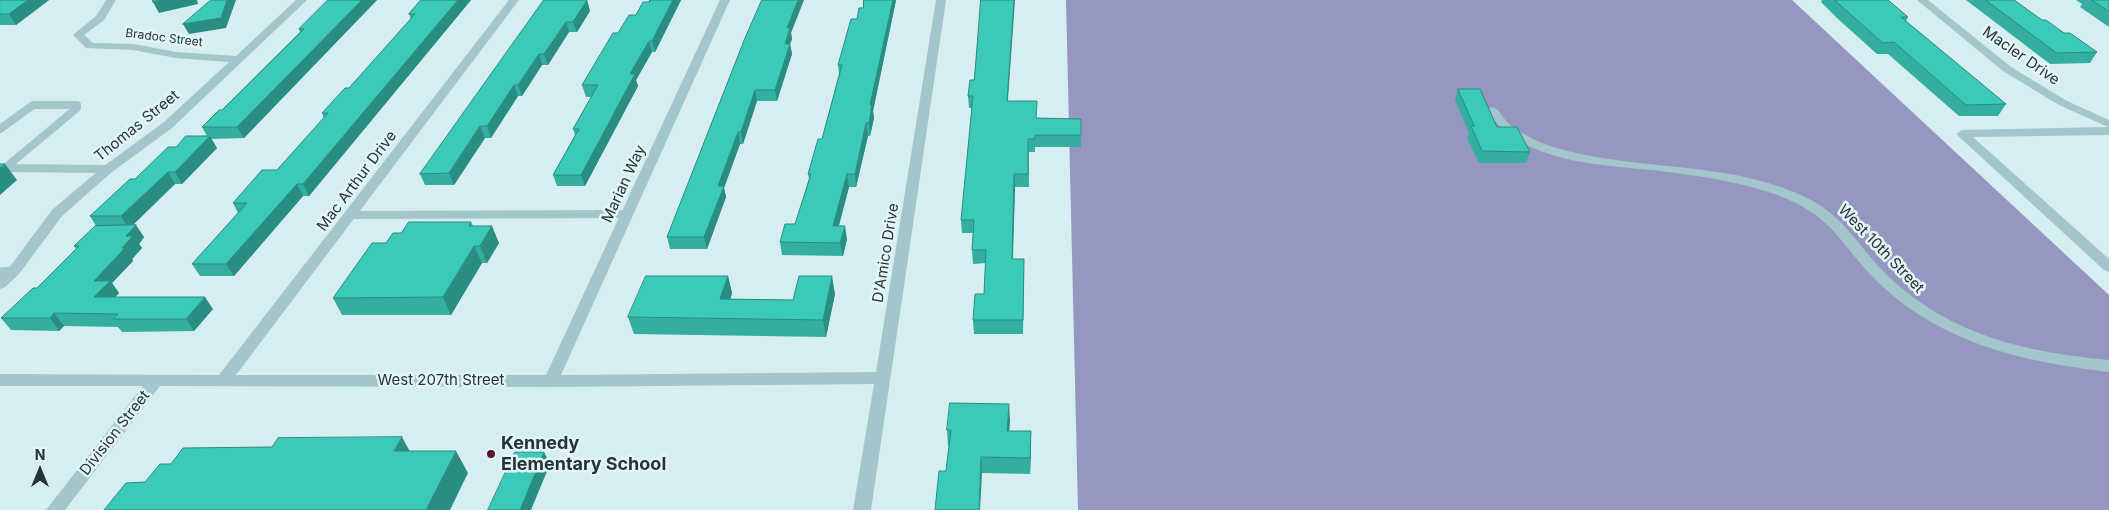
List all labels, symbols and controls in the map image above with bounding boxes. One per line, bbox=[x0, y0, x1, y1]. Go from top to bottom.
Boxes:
street label: Macler Drive bbox=[1979, 23, 2063, 89]
street label: Bradoc Street bbox=[125, 26, 203, 50]
street label: Thomas Street bbox=[91, 86, 183, 166]
street label: Mac Arthur Drive bbox=[313, 127, 401, 235]
street label: Marian Way bbox=[598, 142, 650, 226]
street label: West 10th Street bbox=[1834, 201, 1928, 297]
street label: D'Amico Drive bbox=[869, 202, 903, 304]
street label: West 207th Street bbox=[378, 371, 504, 389]
street label: Division Street bbox=[76, 387, 154, 479]
place label: Kennedy Elementary School bbox=[501, 433, 666, 476]
north arrow bbox=[15, 445, 65, 495]
text: N bbox=[35, 446, 45, 463]
marker: Kennedy Elementary School bbox=[485, 448, 497, 460]

